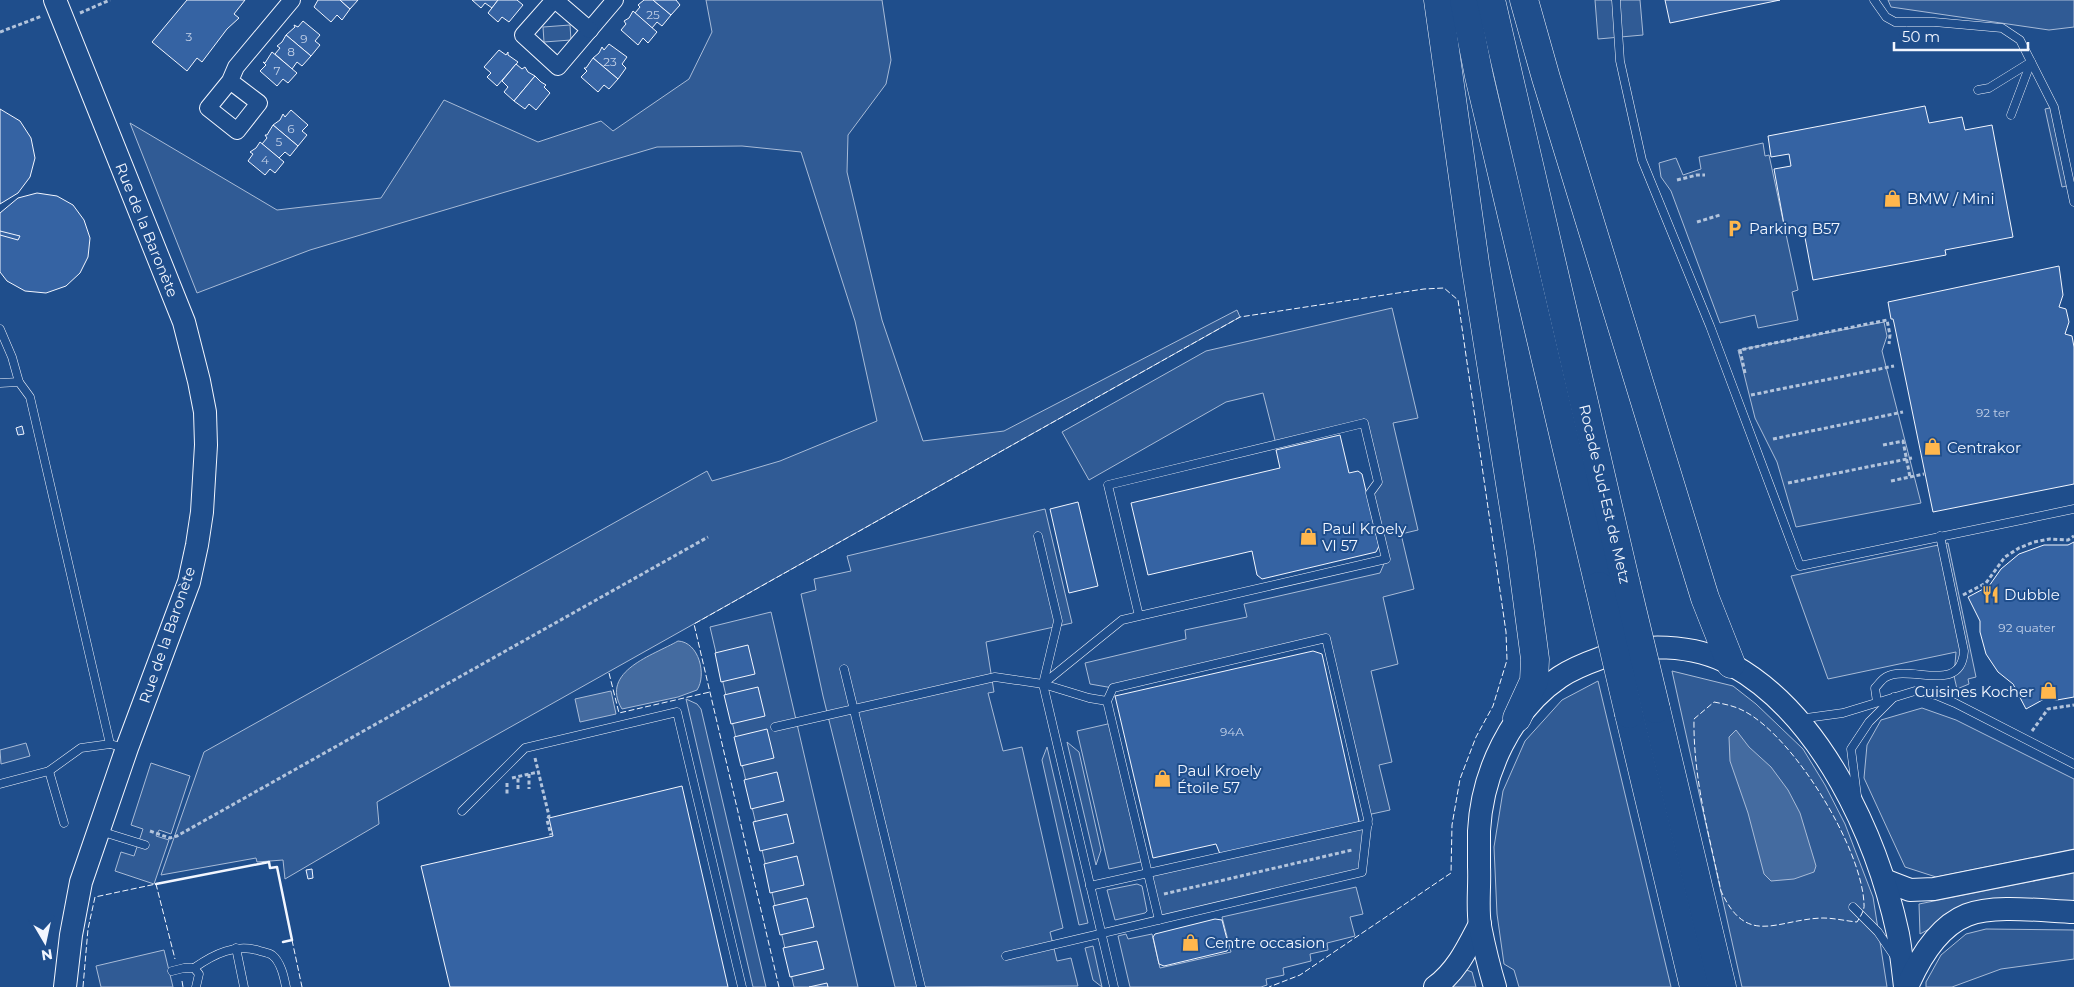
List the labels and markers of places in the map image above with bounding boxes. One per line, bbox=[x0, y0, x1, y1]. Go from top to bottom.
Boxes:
shop icon: BMW / Mini bbox=[1883, 188, 1903, 208]
place label: BMW / Mini bbox=[1907, 189, 1995, 208]
parking icon: Parking B57 bbox=[1725, 218, 1745, 238]
place label: Parking B57 bbox=[1749, 219, 1840, 238]
shop icon: Centrakor bbox=[1923, 437, 1943, 457]
place label: Centrakor bbox=[1947, 438, 2021, 457]
place label: Paul Kroely VI 57 bbox=[1322, 519, 1407, 555]
shop icon: Paul Kroely VI 57 bbox=[1298, 527, 1318, 547]
restaurant icon: Dubble bbox=[1980, 584, 2000, 604]
place label: Dubble bbox=[2004, 585, 2060, 604]
shop icon: Cuisines Kocher bbox=[2038, 681, 2058, 701]
place label: Cuisines Kocher bbox=[1914, 682, 2034, 701]
place label: Paul Kroely Étoile 57 bbox=[1177, 761, 1262, 797]
shop icon: Paul Kroely Étoile 57 bbox=[1153, 769, 1173, 789]
shop icon: Centre occasion bbox=[1181, 932, 1201, 952]
place label: Centre occasion bbox=[1205, 933, 1325, 952]

